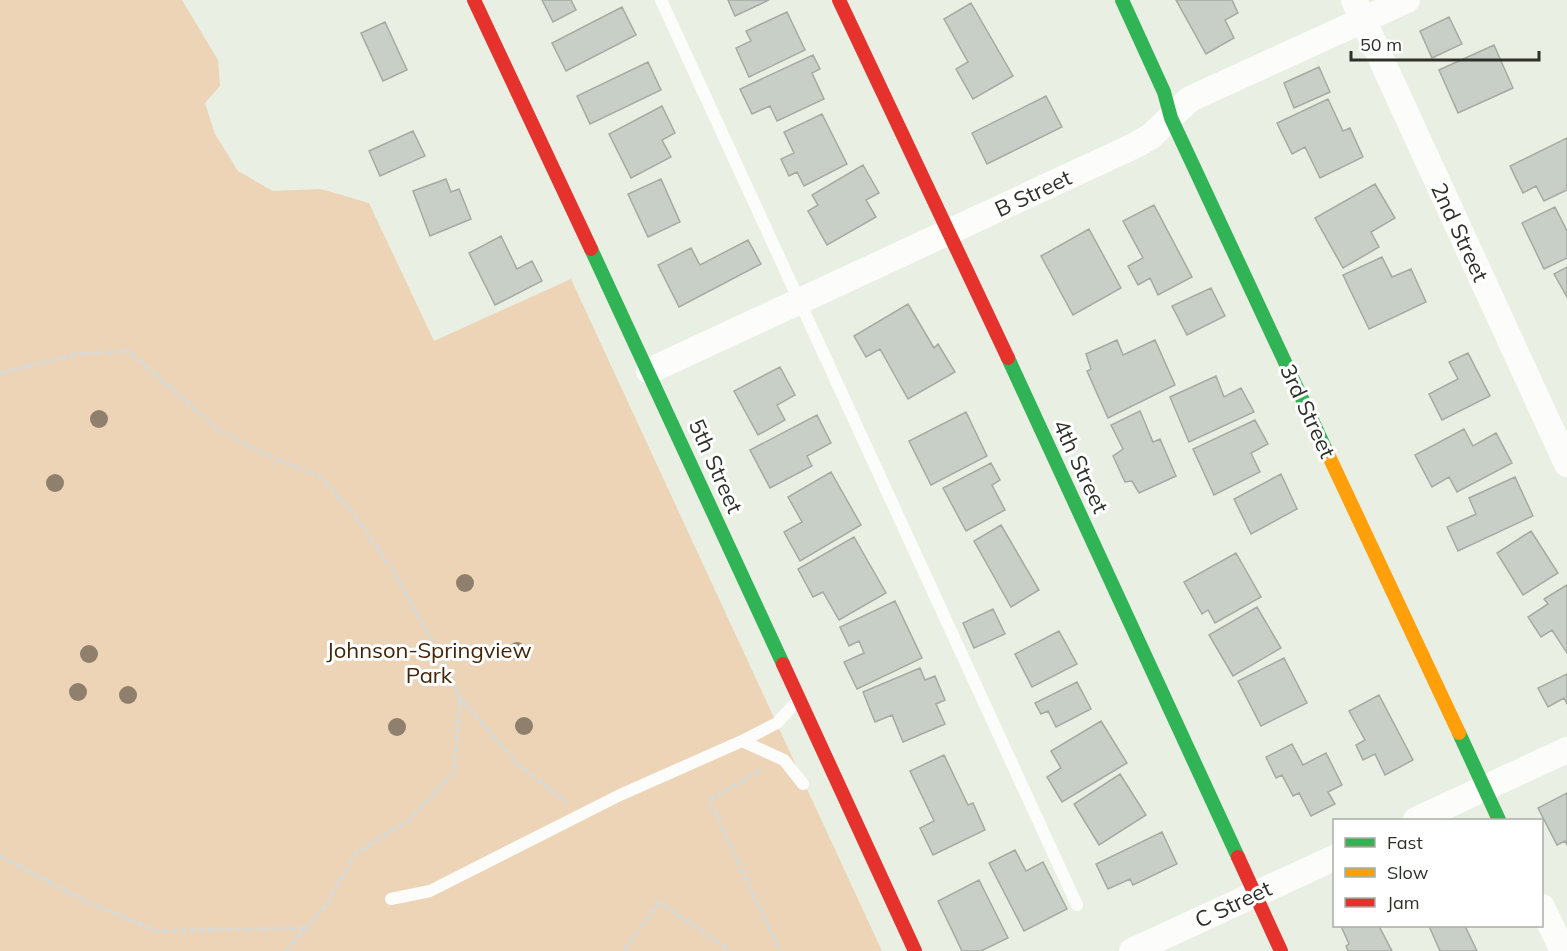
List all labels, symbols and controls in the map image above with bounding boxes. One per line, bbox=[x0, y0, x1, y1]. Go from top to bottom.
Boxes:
scale bar bbox=[1351, 24, 1538, 62]
text: 50 m bbox=[1360, 33, 1402, 56]
street label: B Street bbox=[990, 163, 1076, 223]
street label: 2nd Street bbox=[1425, 178, 1495, 286]
street label: 3rd Street bbox=[1274, 359, 1342, 463]
street label: 5th Street bbox=[683, 414, 749, 518]
street label: 4th Street bbox=[1047, 415, 1115, 518]
park label: Johnson-Springview Park bbox=[326, 636, 532, 689]
legend bbox=[1333, 819, 1543, 927]
text: Fast bbox=[1387, 831, 1423, 854]
text: Slow bbox=[1387, 861, 1429, 884]
street label: C Street bbox=[1190, 874, 1276, 934]
text: Jam bbox=[1387, 891, 1420, 914]

